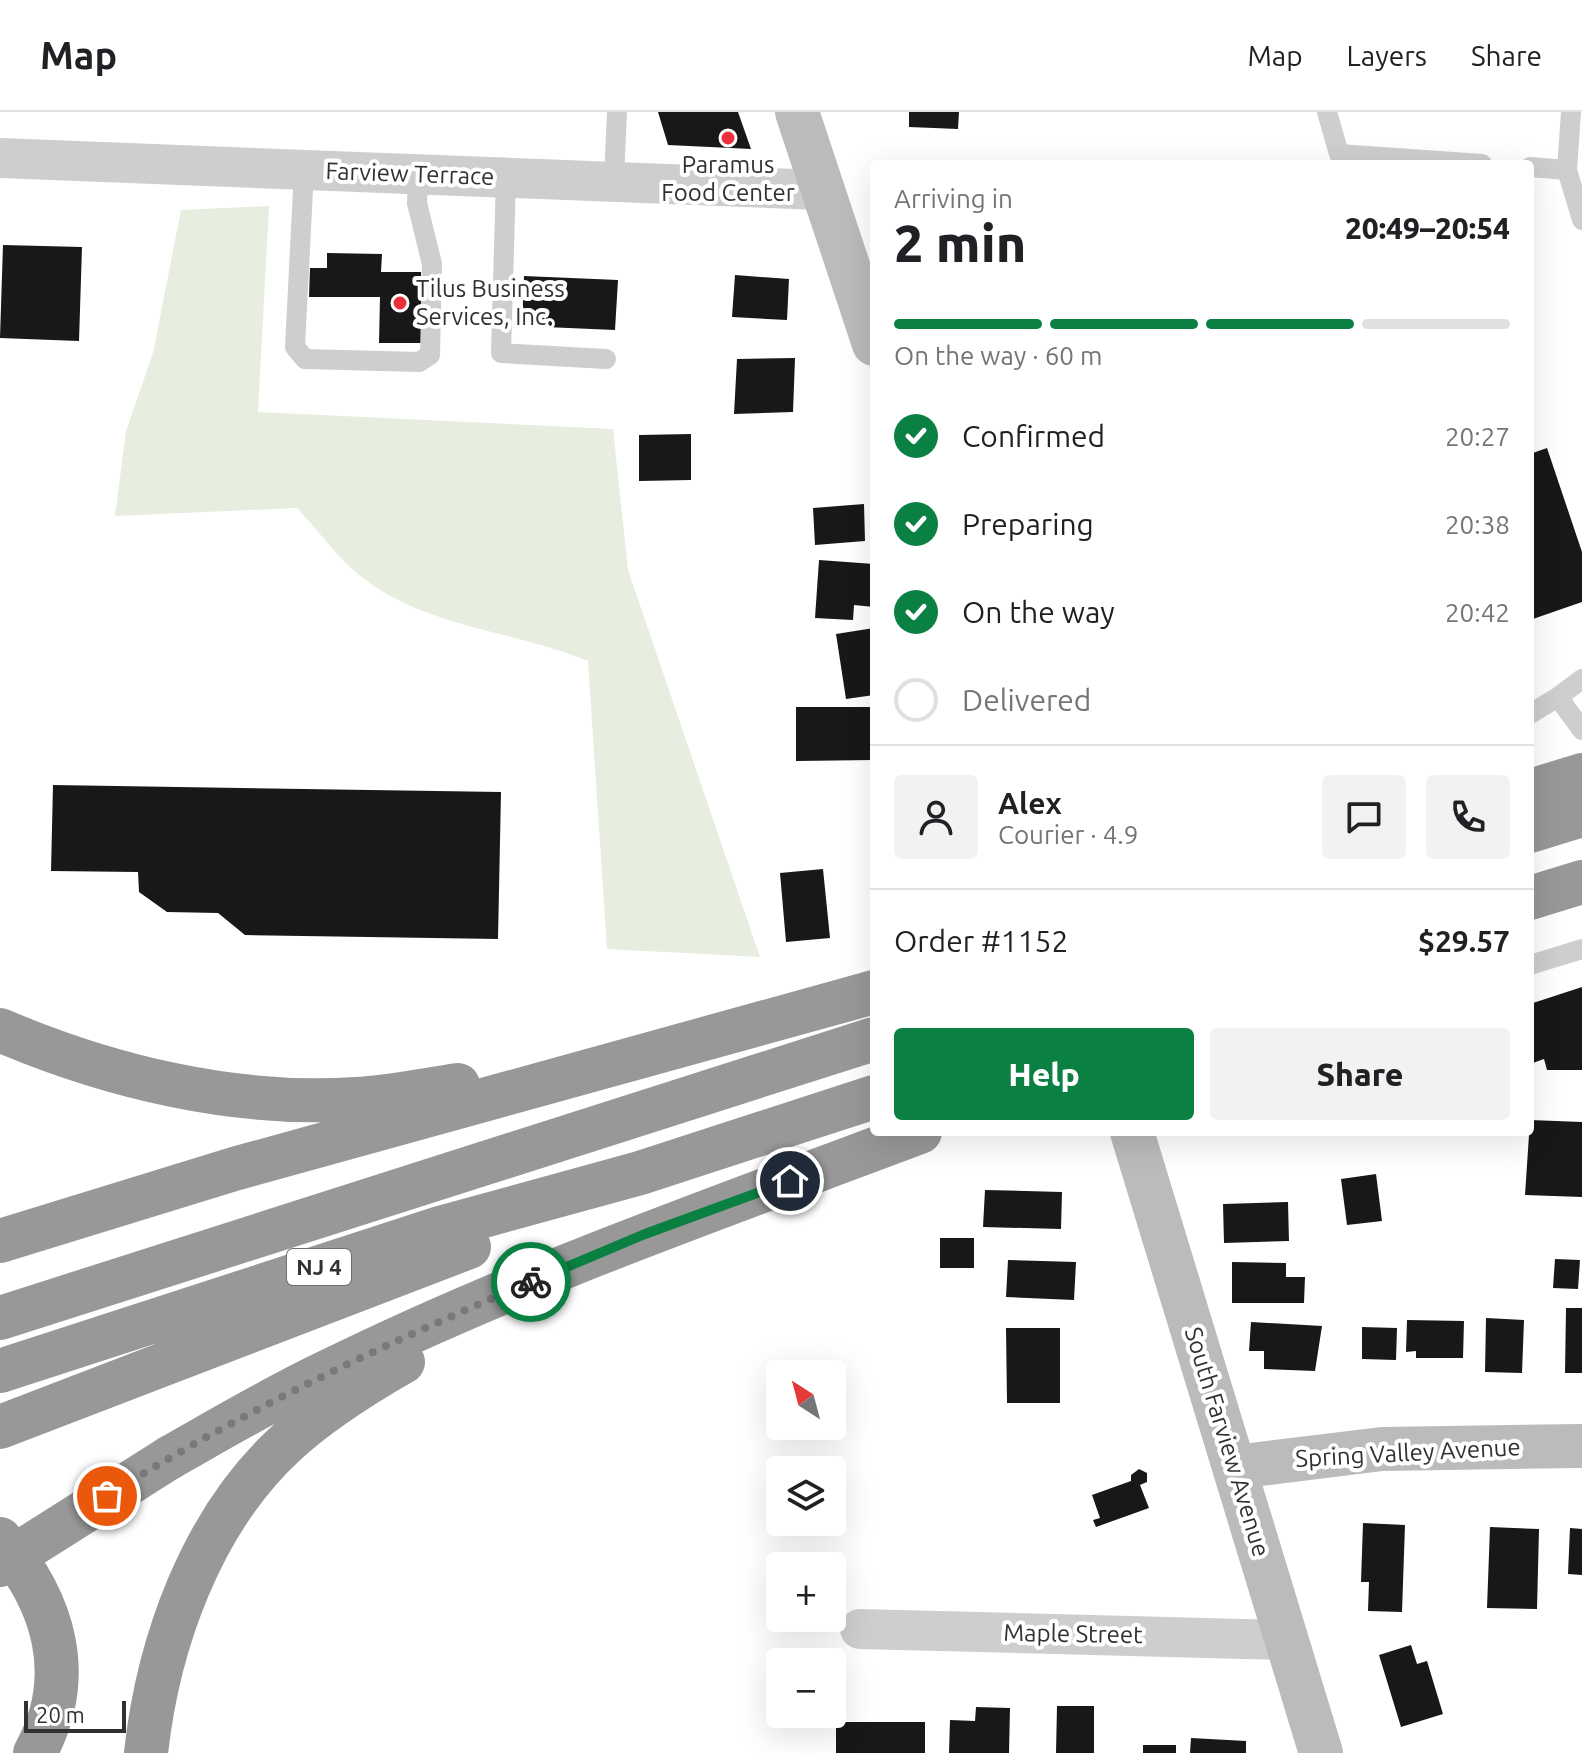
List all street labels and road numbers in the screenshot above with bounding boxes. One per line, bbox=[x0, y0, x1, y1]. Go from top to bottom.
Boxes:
street label: Farview Terrace bbox=[325, 157, 495, 190]
road number: NJ 4 bbox=[287, 1249, 351, 1285]
street label: South Farview Avenue bbox=[1180, 1324, 1275, 1560]
street label: Spring Valley Avenue bbox=[1295, 1433, 1521, 1472]
street label: Maple Street bbox=[1003, 1619, 1143, 1648]

